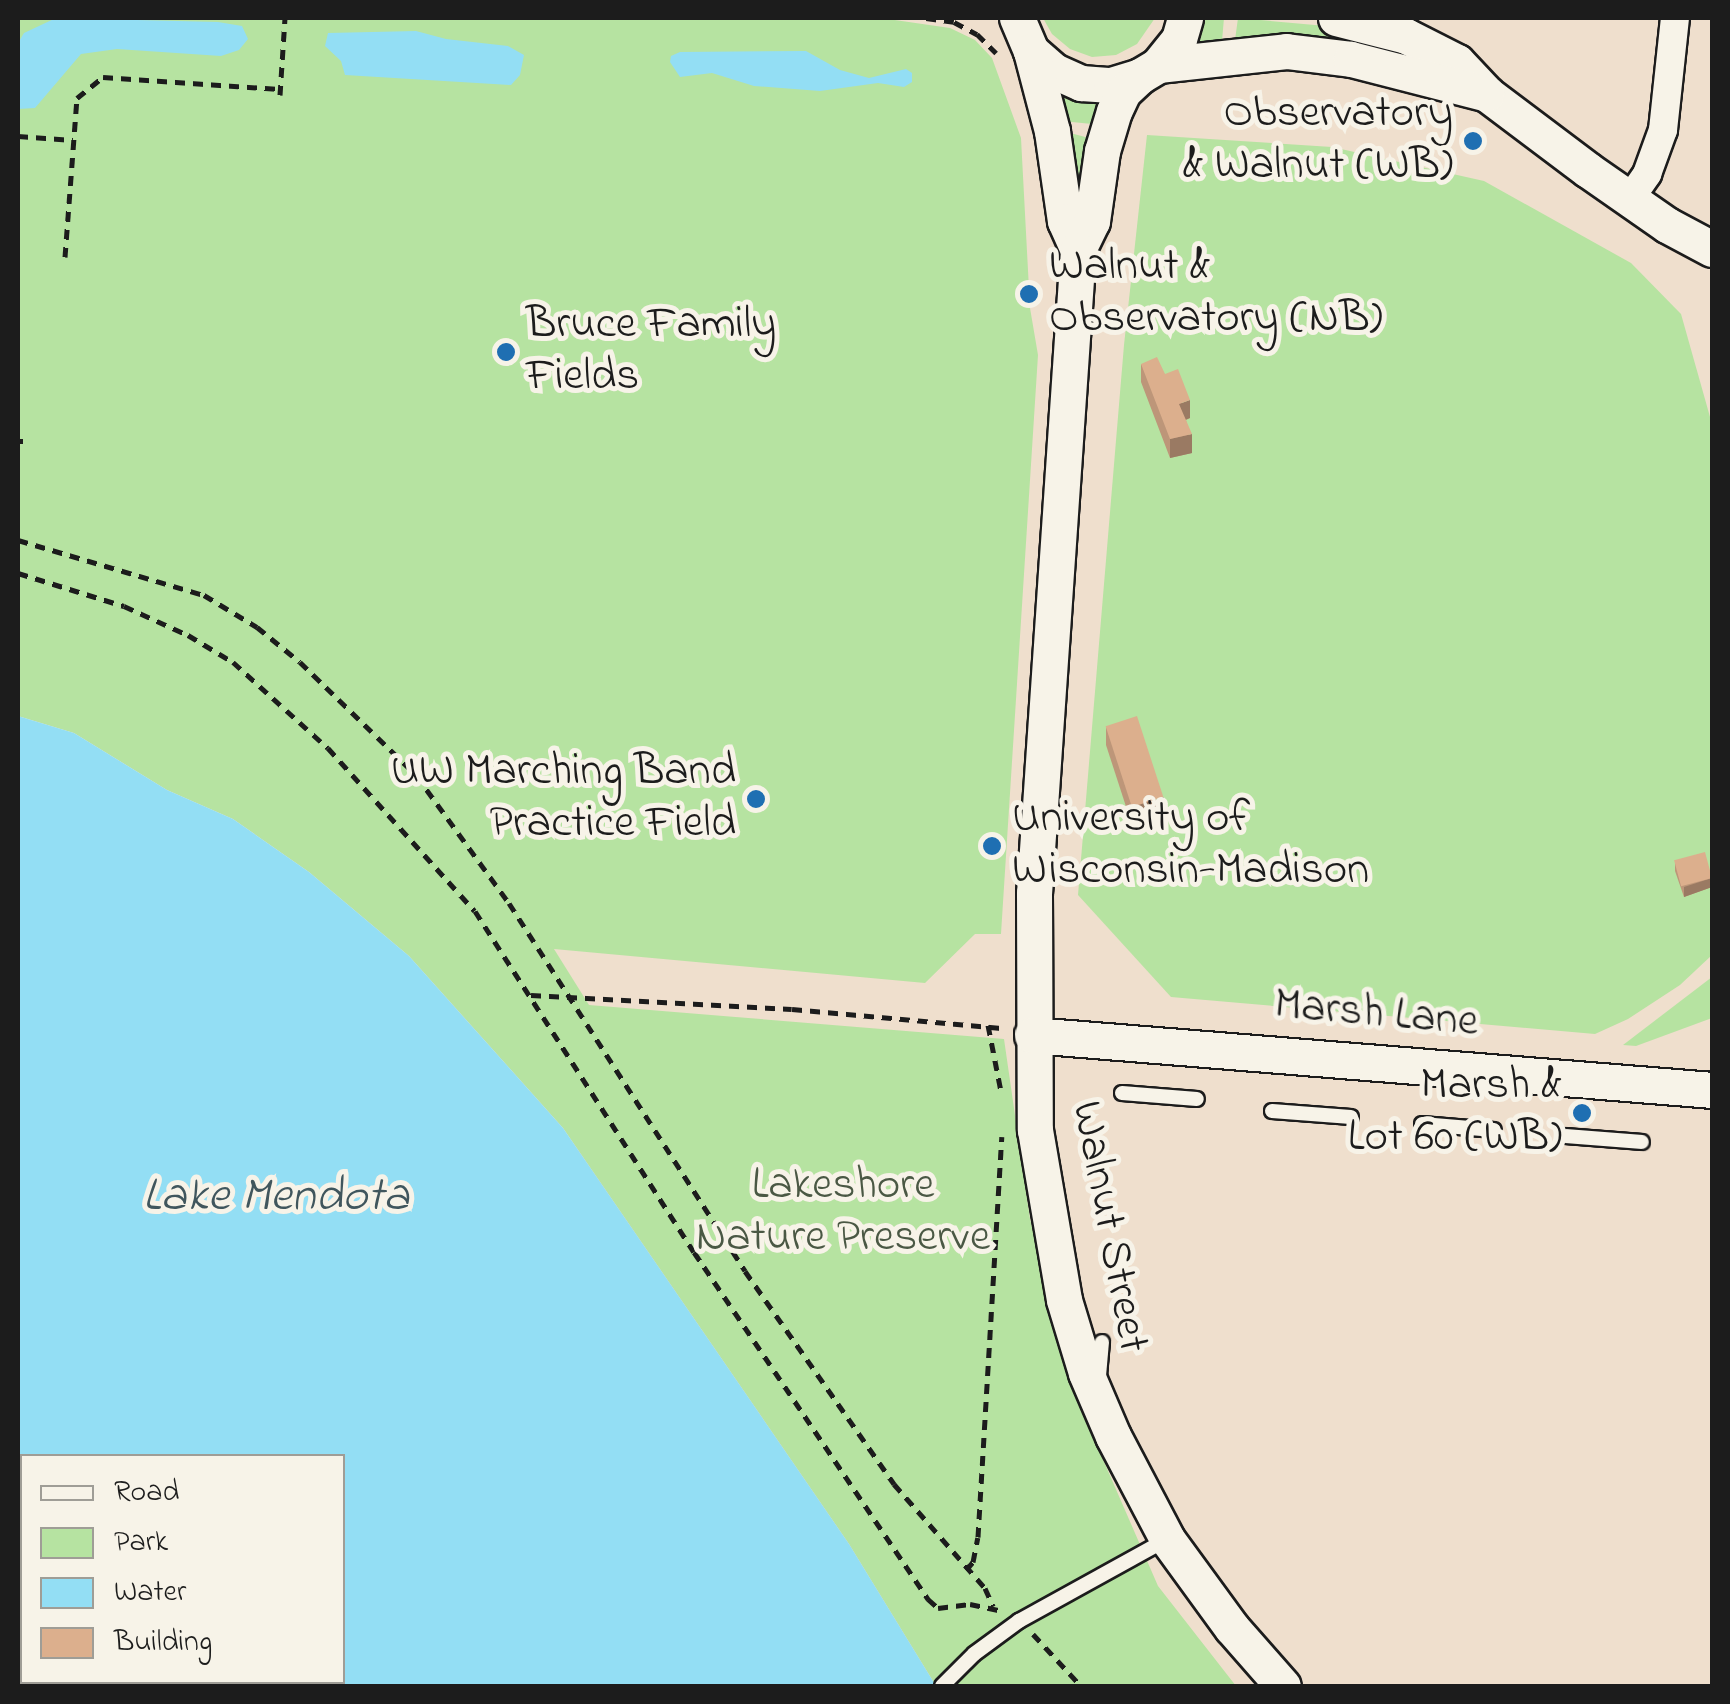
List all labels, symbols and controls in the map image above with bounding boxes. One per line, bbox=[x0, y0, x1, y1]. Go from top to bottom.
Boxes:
place label: Observatory & Walnut (WB) bbox=[1183, 88, 1453, 194]
marker: Observatory & Walnut (WB) bbox=[1462, 130, 1484, 152]
place label: Walnut & Observatory (NB) bbox=[1049, 241, 1383, 347]
marker: Walnut & Observatory (NB) bbox=[1018, 283, 1040, 305]
place label: Bruce Family Fields bbox=[526, 299, 776, 405]
marker: Bruce Family Fields bbox=[495, 341, 517, 363]
place label: UW Marching Band Practice Field bbox=[391, 746, 736, 852]
marker: UW Marching Band Practice Field bbox=[745, 788, 767, 810]
place label: University of Wisconsin-Madison bbox=[1012, 793, 1369, 899]
marker: University of Wisconsin-Madison bbox=[981, 835, 1003, 857]
street label: Marsh Lane bbox=[1272, 979, 1480, 1051]
place label: Marsh & Lot 60 (WB) bbox=[1348, 1060, 1562, 1166]
street label: Walnut Street bbox=[1057, 1097, 1159, 1357]
marker: Marsh & Lot 60 (WB) bbox=[1571, 1102, 1593, 1124]
park label: Lakeshore Nature Preserve bbox=[696, 1160, 990, 1266]
water label: Lake Mendota bbox=[143, 1169, 409, 1227]
legend bbox=[20, 1454, 345, 1684]
text: Road bbox=[114, 1471, 179, 1515]
text: Park bbox=[114, 1521, 168, 1565]
text: Water bbox=[114, 1571, 186, 1615]
text: Building bbox=[114, 1621, 212, 1665]

